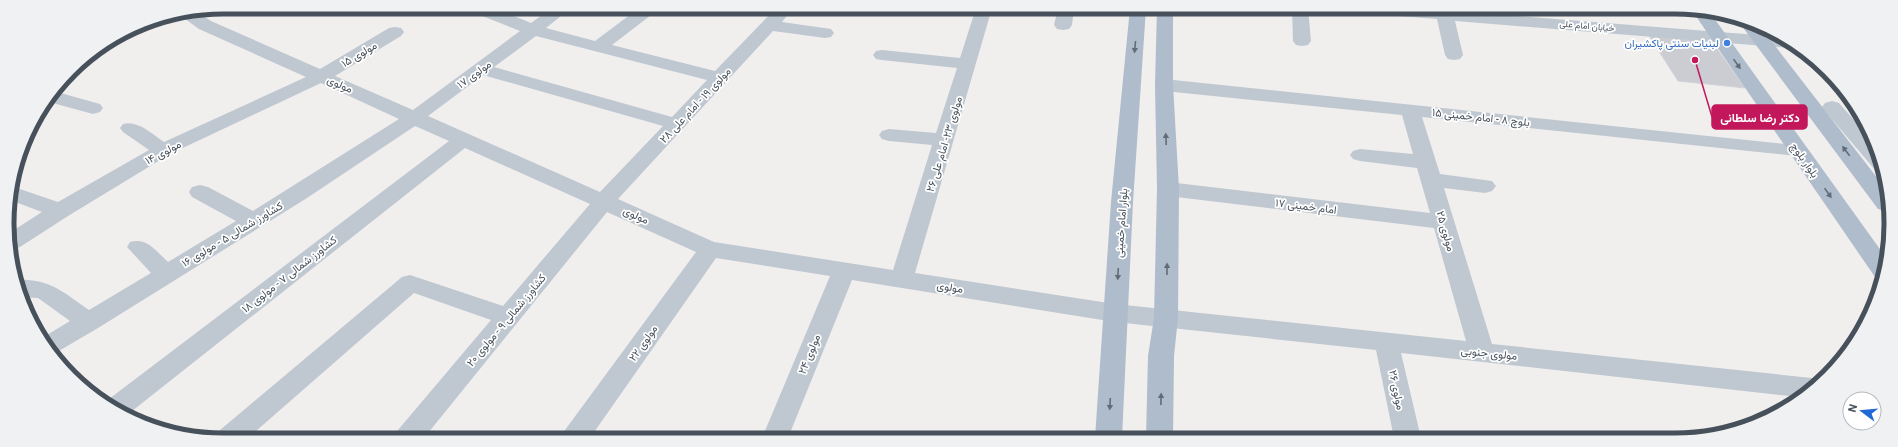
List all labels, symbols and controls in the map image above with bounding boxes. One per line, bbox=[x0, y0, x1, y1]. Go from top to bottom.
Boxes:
street label: خیابان امام علی bbox=[1559, 19, 1615, 34]
place label: لبنیات سنتی پاکشیران bbox=[1625, 37, 1719, 51]
marker: لبنیات سنتی پاکشیران bbox=[1722, 38, 1732, 48]
street label: مولوی ۱۵ bbox=[339, 39, 379, 70]
one-way arrow bbox=[1132, 41, 1138, 53]
street label: مولوی ۱۷ bbox=[455, 58, 494, 91]
one-way arrow bbox=[1733, 58, 1741, 69]
street label: مولوی ۱۹ - امام علی ۲۸ bbox=[657, 65, 734, 146]
street label: مولوی bbox=[325, 73, 355, 96]
street label: مولوی ۲۳- امام علی ۲۶ bbox=[924, 95, 966, 194]
callout: دکتر رضا سلطانی bbox=[1712, 105, 1807, 129]
street label: بلوچ ۸ - امام خمینی ۱۵ bbox=[1431, 106, 1530, 130]
text: دکتر رضا سلطانی bbox=[1720, 111, 1800, 126]
one-way arrow bbox=[1163, 133, 1170, 145]
street label: مولوی ۱۴ bbox=[143, 138, 184, 167]
street label: بلوار بلوچ bbox=[1787, 140, 1821, 181]
one-way arrow bbox=[1842, 146, 1850, 156]
street label: بلوار امام خمینی bbox=[1113, 188, 1131, 258]
one-way arrow bbox=[1824, 188, 1832, 198]
street label: امام خمینی ۱۷ bbox=[1275, 196, 1337, 218]
street label: کشاورز شمالی ۵ - مولوی ۱۶ bbox=[179, 199, 285, 270]
street label: مولوی bbox=[621, 204, 651, 227]
street label: مولوی ۲۵ bbox=[1434, 209, 1458, 253]
street label: کشاورز شمالی ۷ - مولوی ۱۸ bbox=[239, 233, 339, 315]
one-way arrow bbox=[1164, 262, 1170, 275]
one-way arrow bbox=[1114, 268, 1121, 280]
street label: کشاورز شمالی ۹ - مولوی ۲۰ bbox=[464, 271, 549, 369]
street label: مولوی bbox=[936, 279, 964, 296]
street label: مولوی ۲۲ bbox=[626, 323, 661, 364]
street label: مولوی ۲۴ bbox=[796, 332, 823, 376]
street label: مولوی جنوبی bbox=[1460, 344, 1518, 363]
street label: مولوی ۲۶ bbox=[1386, 369, 1407, 411]
north arrow bbox=[1842, 391, 1882, 431]
one-way arrow bbox=[1158, 392, 1164, 405]
one-way arrow bbox=[1106, 398, 1113, 410]
text: N bbox=[1846, 403, 1860, 414]

